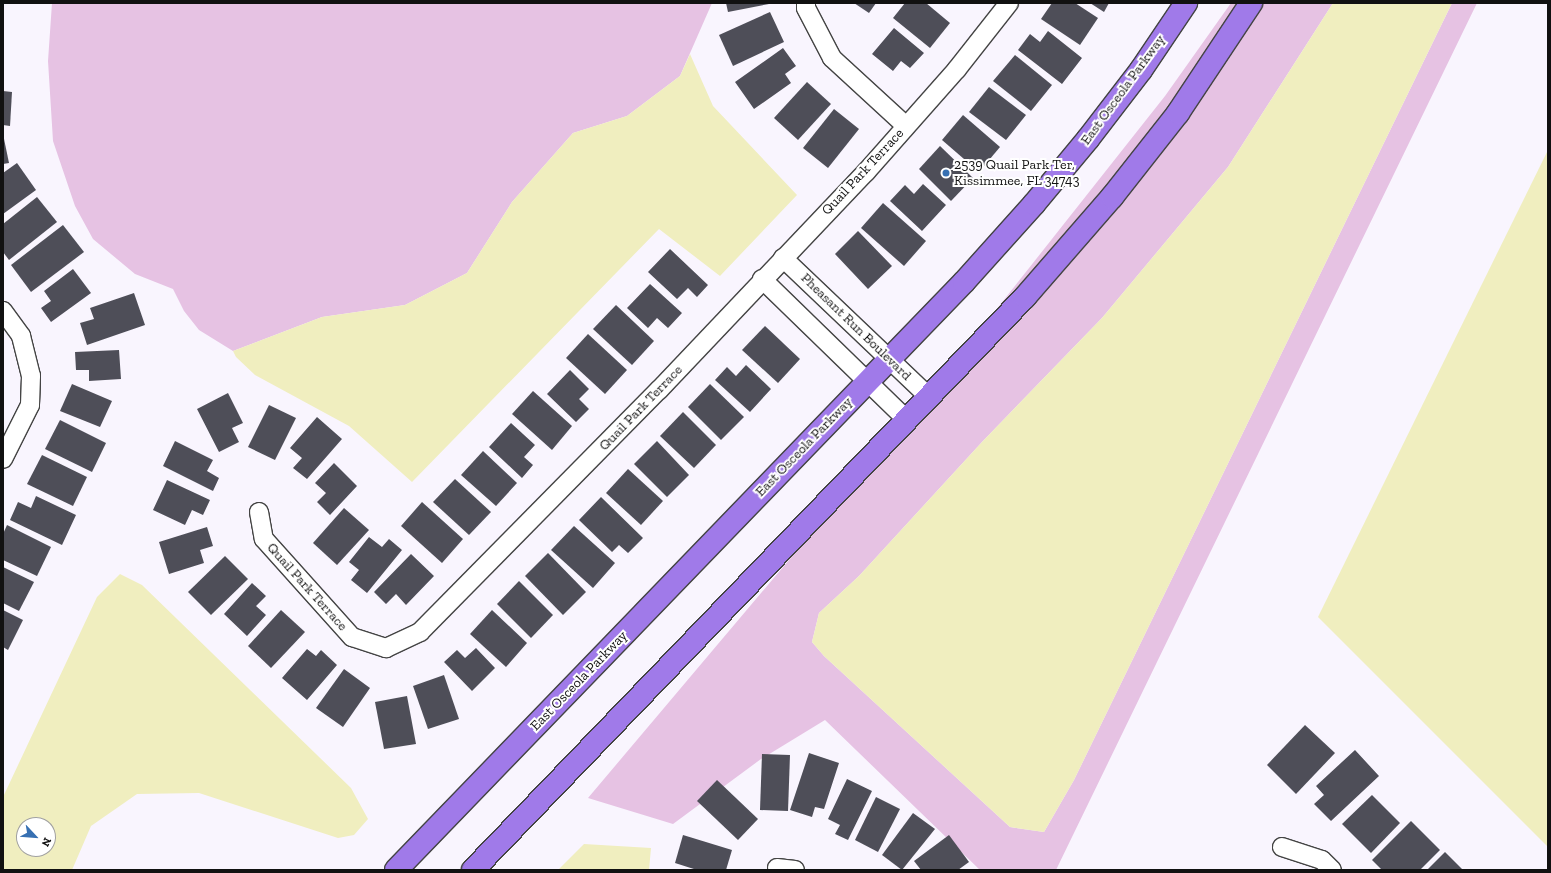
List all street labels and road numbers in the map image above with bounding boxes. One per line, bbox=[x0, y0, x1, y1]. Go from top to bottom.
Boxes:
street label: East Osceola Parkway bbox=[1077, 32, 1169, 148]
street label: Quail Park Terrace bbox=[818, 125, 908, 219]
street label: Pheasant Run Boulevard bbox=[797, 270, 915, 384]
street label: Quail Park Terrace bbox=[596, 362, 686, 454]
street label: East Osceola Parkway bbox=[752, 394, 856, 500]
street label: Quail Park Terrace bbox=[263, 540, 351, 634]
street label: East Osceola Parkway bbox=[527, 628, 631, 734]

